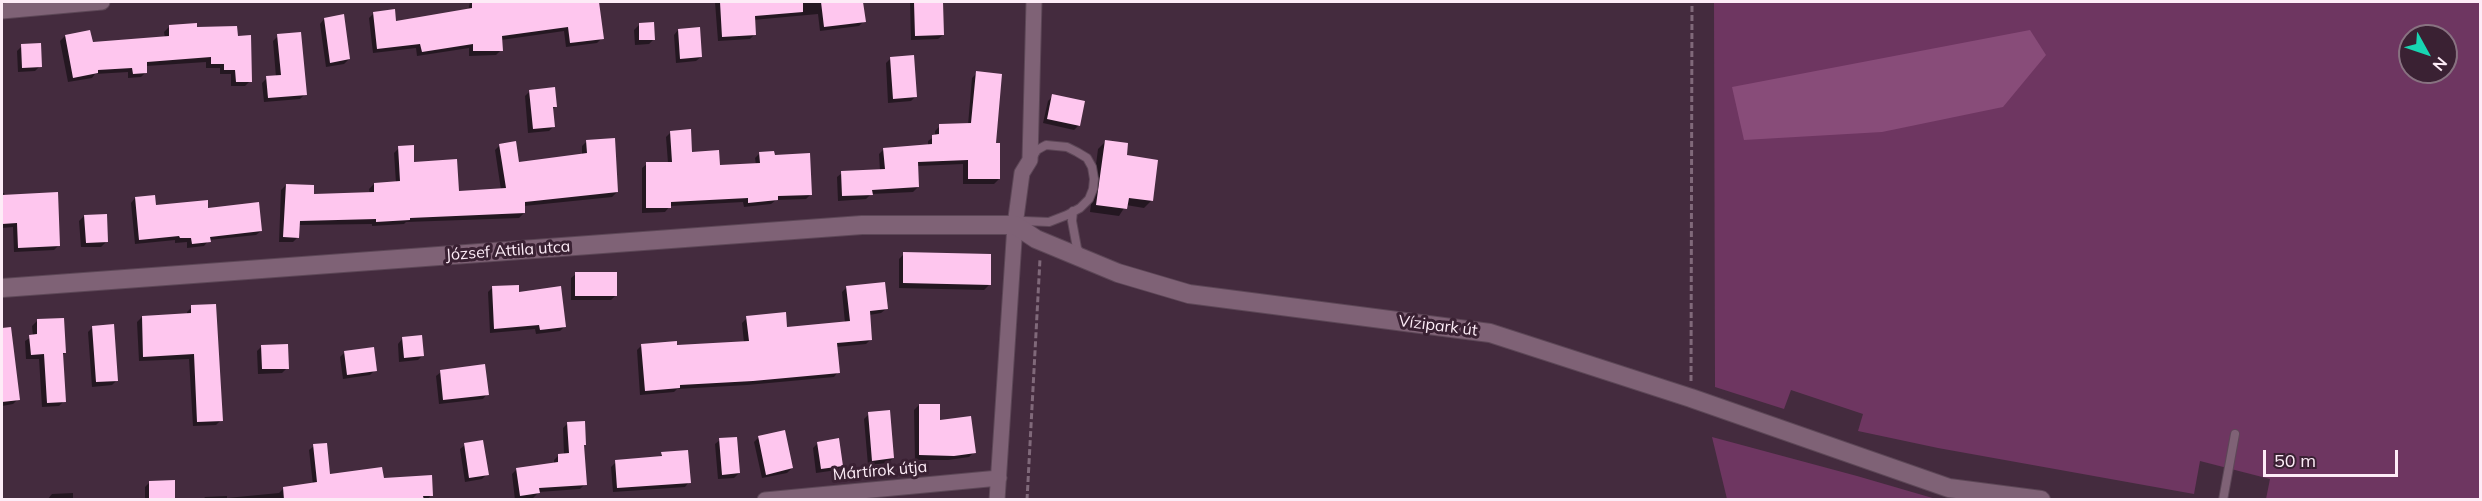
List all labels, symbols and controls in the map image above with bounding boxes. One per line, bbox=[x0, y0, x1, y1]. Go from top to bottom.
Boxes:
north arrow bbox=[2398, 24, 2458, 84]
text: N bbox=[2429, 53, 2452, 75]
street label: József Attila utca bbox=[445, 237, 571, 265]
street label: Vízipark út bbox=[1397, 312, 1479, 340]
scale bar bbox=[2266, 438, 2401, 476]
text: 50 m bbox=[2274, 449, 2316, 472]
street label: Mártírok útja bbox=[832, 457, 928, 485]

